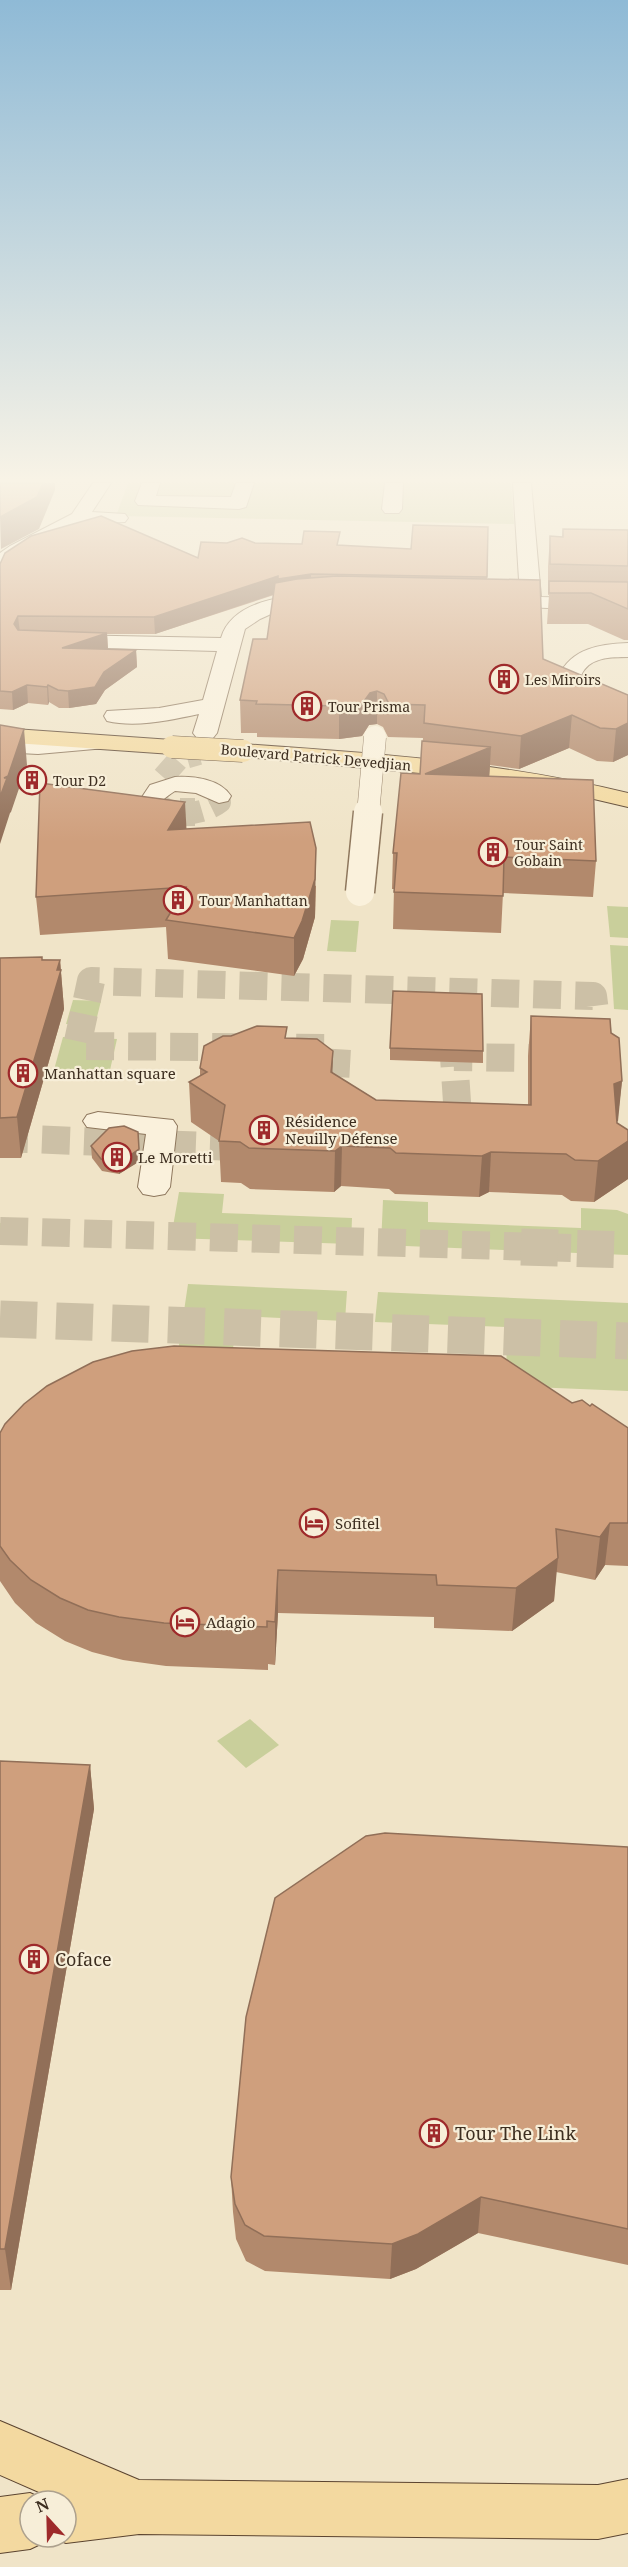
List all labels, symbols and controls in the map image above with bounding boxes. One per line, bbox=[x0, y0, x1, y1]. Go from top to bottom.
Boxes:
building icon: Les Miroirs bbox=[488, 663, 520, 695]
place label: Les Miroirs bbox=[525, 670, 601, 689]
building icon: Tour Prisma bbox=[291, 690, 323, 722]
place label: Tour Prisma bbox=[328, 697, 410, 716]
street label: Boulevard Patrick Devedjian bbox=[220, 739, 412, 775]
building icon: Tour D2 bbox=[16, 764, 48, 796]
place label: Tour D2 bbox=[53, 771, 106, 790]
place label: Tour Saint Gobain bbox=[514, 835, 583, 870]
building icon: Tour Saint Gobain bbox=[477, 836, 509, 868]
building icon: Tour Manhattan bbox=[162, 884, 194, 916]
place label: Tour Manhattan bbox=[199, 891, 308, 910]
building icon: Manhattan square bbox=[7, 1057, 39, 1089]
place label: Manhattan square bbox=[44, 1063, 176, 1083]
place label: Résidence Neuilly Défense bbox=[285, 1111, 397, 1148]
building icon: Résidence Neuilly Défense bbox=[248, 1114, 280, 1146]
building icon: Le Moretti bbox=[101, 1141, 133, 1173]
place label: Le Moretti bbox=[138, 1147, 213, 1167]
hotel icon: Sofitel bbox=[298, 1507, 330, 1539]
place label: Sofitel bbox=[335, 1513, 380, 1533]
hotel icon: Adagio bbox=[169, 1606, 201, 1638]
place label: Adagio bbox=[206, 1612, 255, 1632]
building icon: Coface bbox=[18, 1943, 50, 1975]
place label: Coface bbox=[55, 1947, 112, 1971]
building icon: Tour The Link bbox=[418, 2117, 450, 2149]
place label: Tour The Link bbox=[455, 2121, 576, 2145]
north arrow bbox=[18, 2489, 78, 2549]
text: N bbox=[32, 2492, 53, 2518]

